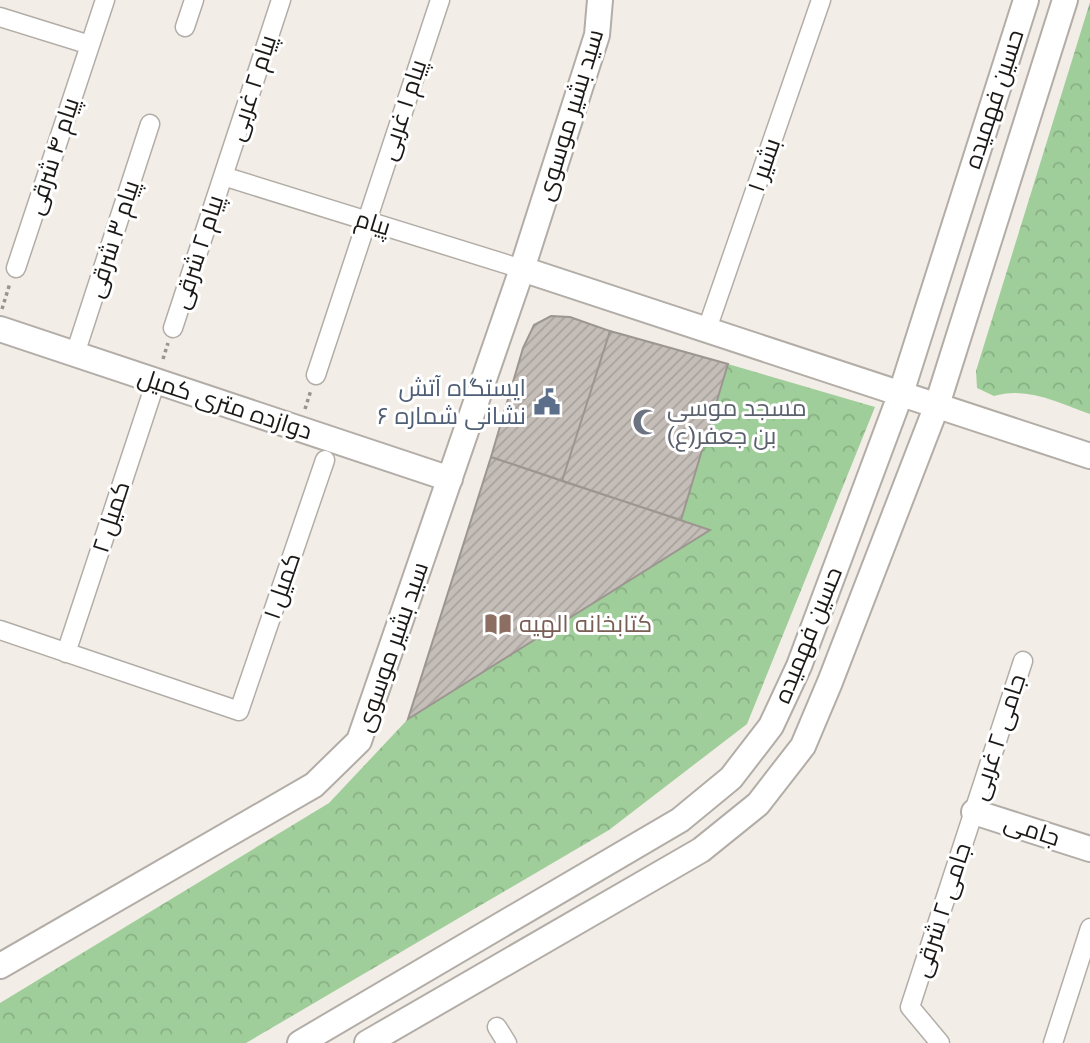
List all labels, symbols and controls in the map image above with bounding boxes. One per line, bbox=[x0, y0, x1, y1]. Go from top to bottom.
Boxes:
street label: سید بشیر موسوی bbox=[531, 26, 609, 204]
street label: حسین فهمیده bbox=[958, 26, 1030, 172]
street label: پیام ۲ غربی bbox=[222, 31, 284, 145]
street label: پیام ۱ غربی bbox=[374, 56, 434, 164]
street label: پیام ۴ شرقی bbox=[21, 93, 87, 219]
street label: بشیر ۱ bbox=[742, 135, 786, 195]
street label: پیام ۳ شرقی bbox=[81, 176, 147, 302]
street label: پیام ۲ شرقی bbox=[166, 191, 232, 313]
street label: پیام bbox=[351, 204, 395, 244]
street label: دوازده متری کمیل bbox=[134, 363, 316, 445]
place label: ایستگاه آتش نشانی شماره ۶ bbox=[377, 374, 526, 430]
public building icon: ایستگاه آتش نشانی شماره ۶ bbox=[532, 387, 562, 417]
place label: مسجد موسی بن جعفر(ع) bbox=[667, 394, 807, 452]
mosque icon: مسجد موسی بن جعفر(ع) bbox=[631, 407, 661, 437]
street label: کمیل ۲ bbox=[86, 478, 136, 556]
street label: کمیل ۱ bbox=[258, 549, 306, 623]
street label: سید بشیر موسوی bbox=[350, 558, 434, 736]
street label: حسین فهمیده bbox=[768, 563, 848, 707]
library icon: کتابخانه الهیه bbox=[483, 609, 513, 639]
place label: کتابخانه الهیه bbox=[519, 610, 652, 638]
street label: جامی ۲ غربی bbox=[964, 670, 1032, 804]
street label: جامی bbox=[1001, 808, 1063, 852]
street label: جامی ۲ شرقی bbox=[907, 839, 977, 981]

